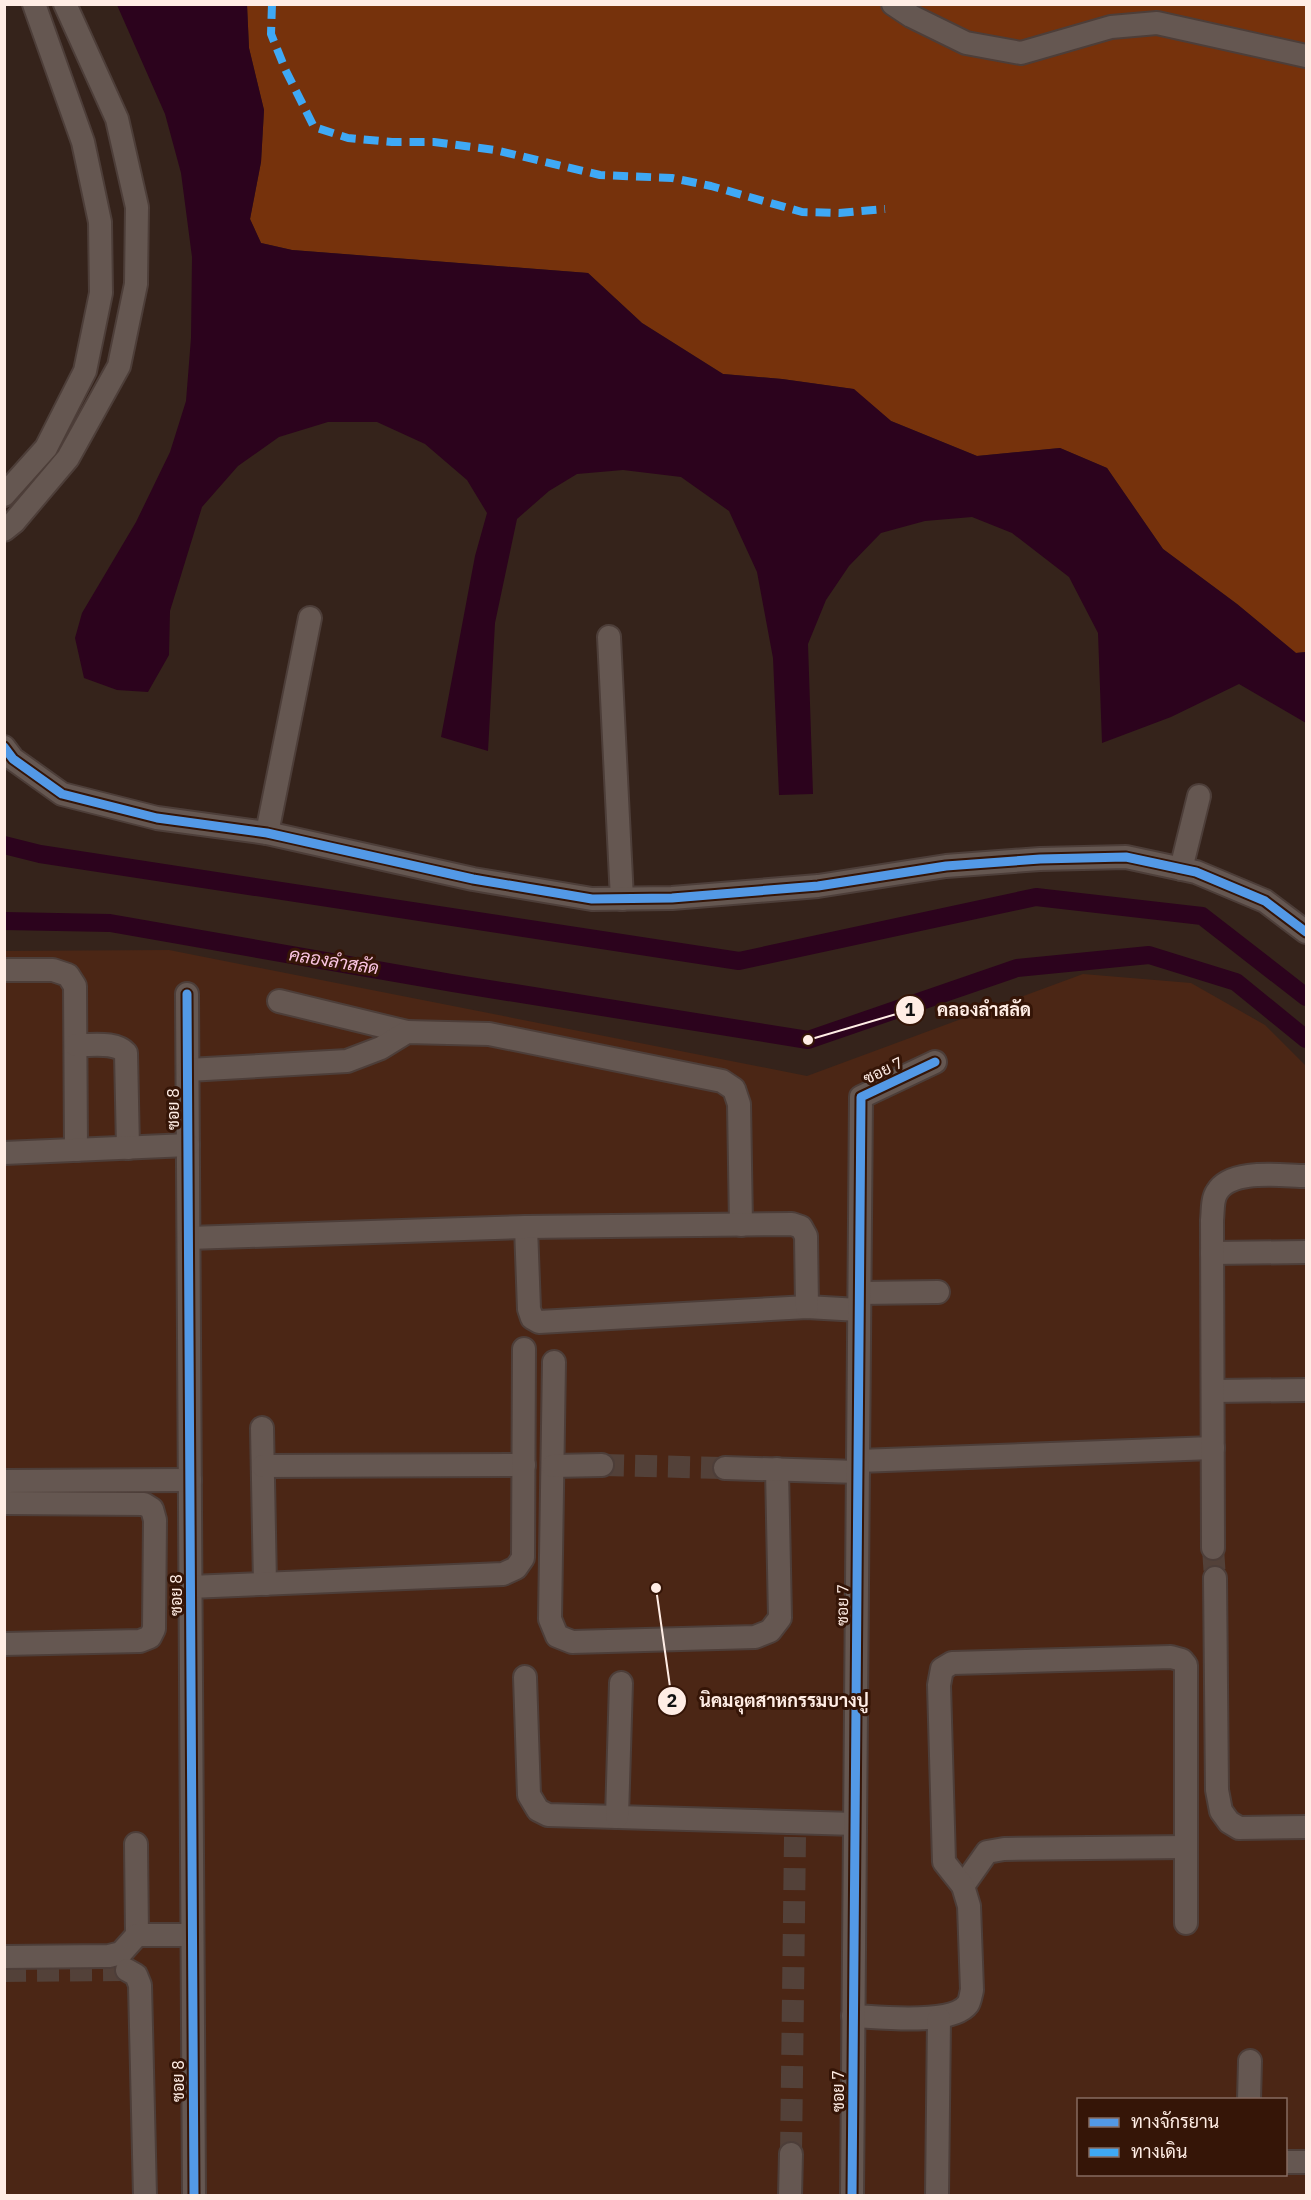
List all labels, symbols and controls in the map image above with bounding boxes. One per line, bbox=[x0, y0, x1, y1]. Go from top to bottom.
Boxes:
water label: คลองลำสลัด bbox=[287, 943, 381, 979]
callout: คลองลำสลัด bbox=[895, 992, 1043, 1028]
text: 1 bbox=[905, 998, 916, 1021]
text: คลองลำสลัด bbox=[937, 998, 1031, 1021]
street label: ซอย 7 bbox=[860, 1052, 906, 1088]
street label: ซอย 8 bbox=[163, 1088, 183, 1130]
street label: ซอย 8 bbox=[166, 1574, 186, 1616]
street label: ซอย 7 bbox=[832, 1584, 852, 1626]
callout: นิคมอุตสาหกรรมบางปู bbox=[657, 1683, 880, 1719]
text: 2 bbox=[667, 1689, 677, 1712]
text: นิคมอุตสาหกรรมบางปู bbox=[699, 1689, 869, 1715]
street label: ซอย 8 bbox=[168, 2060, 188, 2102]
street label: ซอย 7 bbox=[828, 2070, 848, 2112]
legend bbox=[1077, 2098, 1287, 2176]
text: ทางจักรยาน bbox=[1131, 2110, 1219, 2133]
text: ทางเดิน bbox=[1131, 2140, 1187, 2163]

